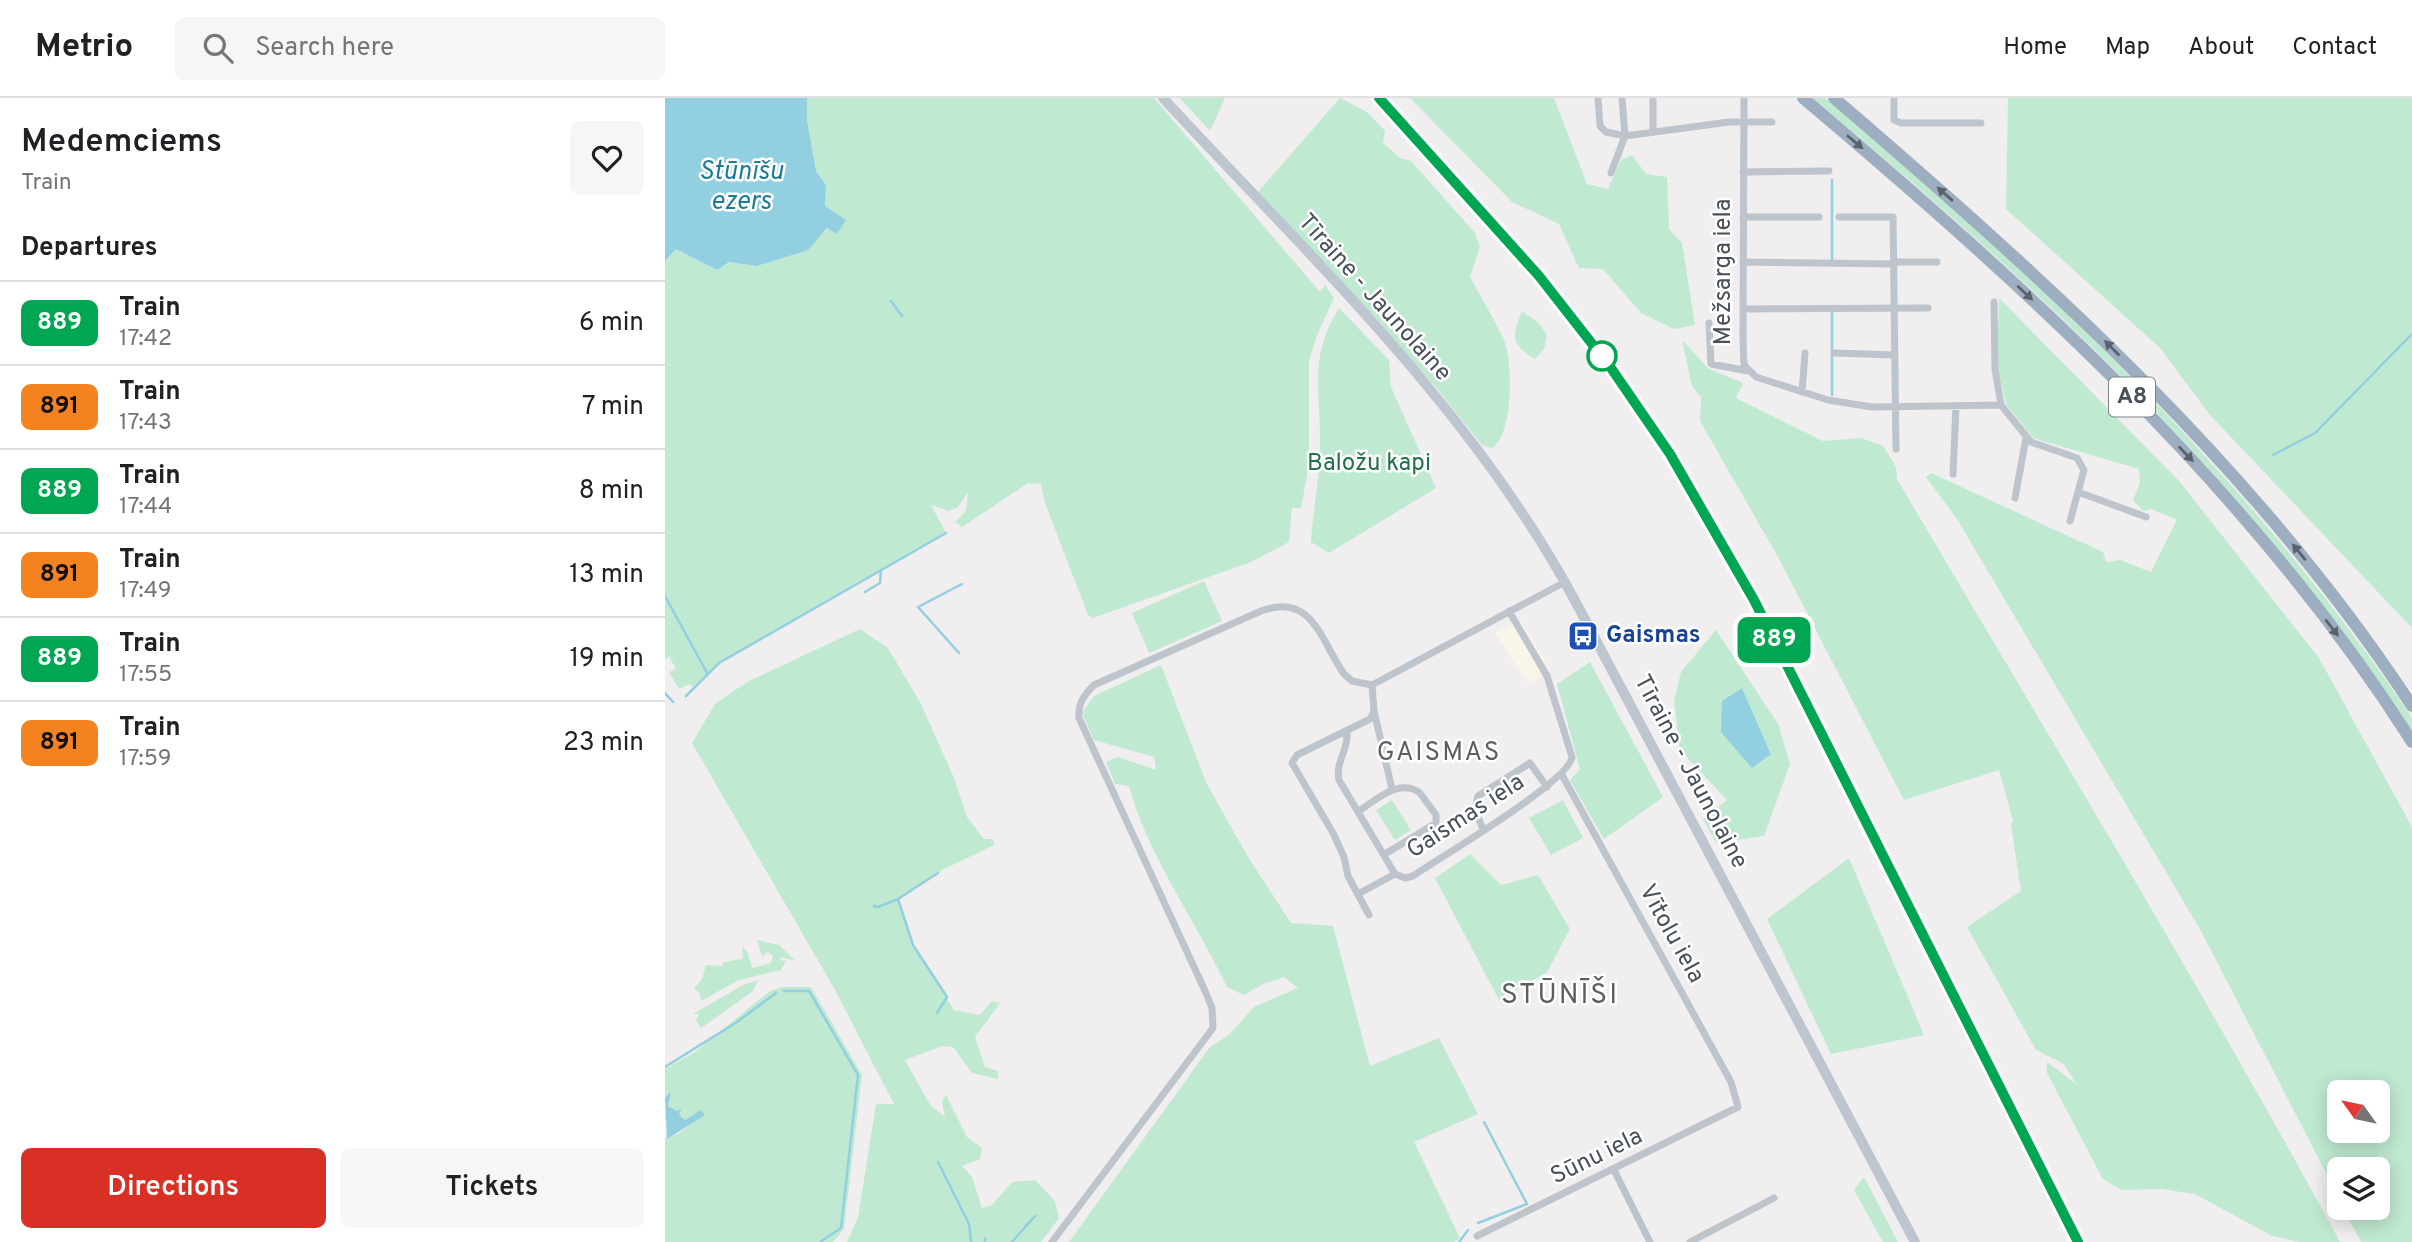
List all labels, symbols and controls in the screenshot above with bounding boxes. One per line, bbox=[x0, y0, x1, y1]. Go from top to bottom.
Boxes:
search box bbox=[175, 17, 665, 80]
text: Metrio bbox=[35, 27, 133, 69]
icon: search bbox=[199, 29, 237, 67]
text: Search here bbox=[255, 32, 394, 65]
text: Home bbox=[2003, 33, 2067, 63]
text: Map bbox=[2105, 33, 2150, 63]
text: About bbox=[2188, 33, 2254, 63]
text: Contact bbox=[2292, 33, 2377, 63]
button: heart bbox=[570, 121, 644, 195]
text: Medemciems bbox=[21, 122, 222, 164]
one-way arrow bbox=[1846, 134, 1864, 150]
water label: Stūnīšu ezers bbox=[699, 156, 784, 219]
text: Train bbox=[21, 169, 72, 198]
one-way arrow bbox=[1937, 187, 1954, 202]
street label: Mežsarga iela bbox=[1709, 199, 1739, 345]
street label: Tīraine - Jaunolaine bbox=[1291, 208, 1457, 388]
text: Departures bbox=[21, 232, 158, 265]
one-way arrow bbox=[2016, 284, 2033, 300]
text: Train bbox=[119, 292, 181, 325]
text: 6 min bbox=[579, 307, 644, 340]
text: 889 bbox=[37, 308, 82, 338]
text: 17:42 bbox=[119, 325, 172, 354]
unlabelled marker bbox=[1587, 341, 1617, 371]
one-way arrow bbox=[2104, 341, 2121, 357]
text: Train bbox=[119, 376, 181, 409]
road number: A8 bbox=[2109, 378, 2155, 416]
text: 7 min bbox=[582, 391, 644, 424]
text: 891 bbox=[40, 392, 79, 422]
text: 17:43 bbox=[119, 409, 172, 438]
one-way arrow bbox=[2178, 445, 2195, 462]
park label: Baložu kapi bbox=[1307, 449, 1431, 479]
text: Train bbox=[119, 460, 181, 493]
text: 8 min bbox=[579, 475, 644, 508]
text: 889 bbox=[37, 476, 82, 506]
text: 17:44 bbox=[119, 493, 172, 522]
text: Train bbox=[119, 544, 181, 577]
one-way arrow bbox=[2291, 544, 2306, 562]
text: 13 min bbox=[569, 559, 644, 592]
text: 891 bbox=[40, 560, 79, 590]
text: 17:49 bbox=[119, 577, 171, 606]
line badge: 889 bbox=[1734, 617, 1814, 663]
bus stop icon: Gaismas bbox=[1566, 619, 1600, 653]
one-way arrow bbox=[2324, 619, 2338, 637]
place label: Gaismas bbox=[1606, 621, 1701, 651]
text: 889 bbox=[1752, 625, 1796, 655]
text: Train bbox=[119, 628, 181, 661]
text: 19 min bbox=[569, 643, 644, 676]
text: 889 bbox=[37, 644, 82, 674]
text: 17:55 bbox=[119, 661, 172, 690]
street label: Tīraine - Jaunolaine bbox=[1626, 670, 1754, 874]
text: Train bbox=[119, 712, 181, 745]
text: 23 min bbox=[563, 727, 644, 760]
text: 891 bbox=[40, 728, 79, 758]
district label: GAISMAS bbox=[1377, 737, 1501, 770]
text: 17:59 bbox=[119, 745, 172, 774]
street label: Gaismas iela bbox=[1401, 768, 1531, 866]
street label: Vītolu iela bbox=[1632, 879, 1710, 989]
district label: STŪNĪŠI bbox=[1501, 976, 1619, 1014]
north arrow bbox=[2327, 1080, 2391, 1143]
map controls bbox=[2327, 1080, 2390, 1220]
street label: Sūnu iela bbox=[1546, 1122, 1648, 1192]
button: Directions bbox=[21, 1148, 326, 1228]
button: Tickets bbox=[340, 1148, 644, 1228]
button: layers bbox=[2327, 1157, 2390, 1220]

